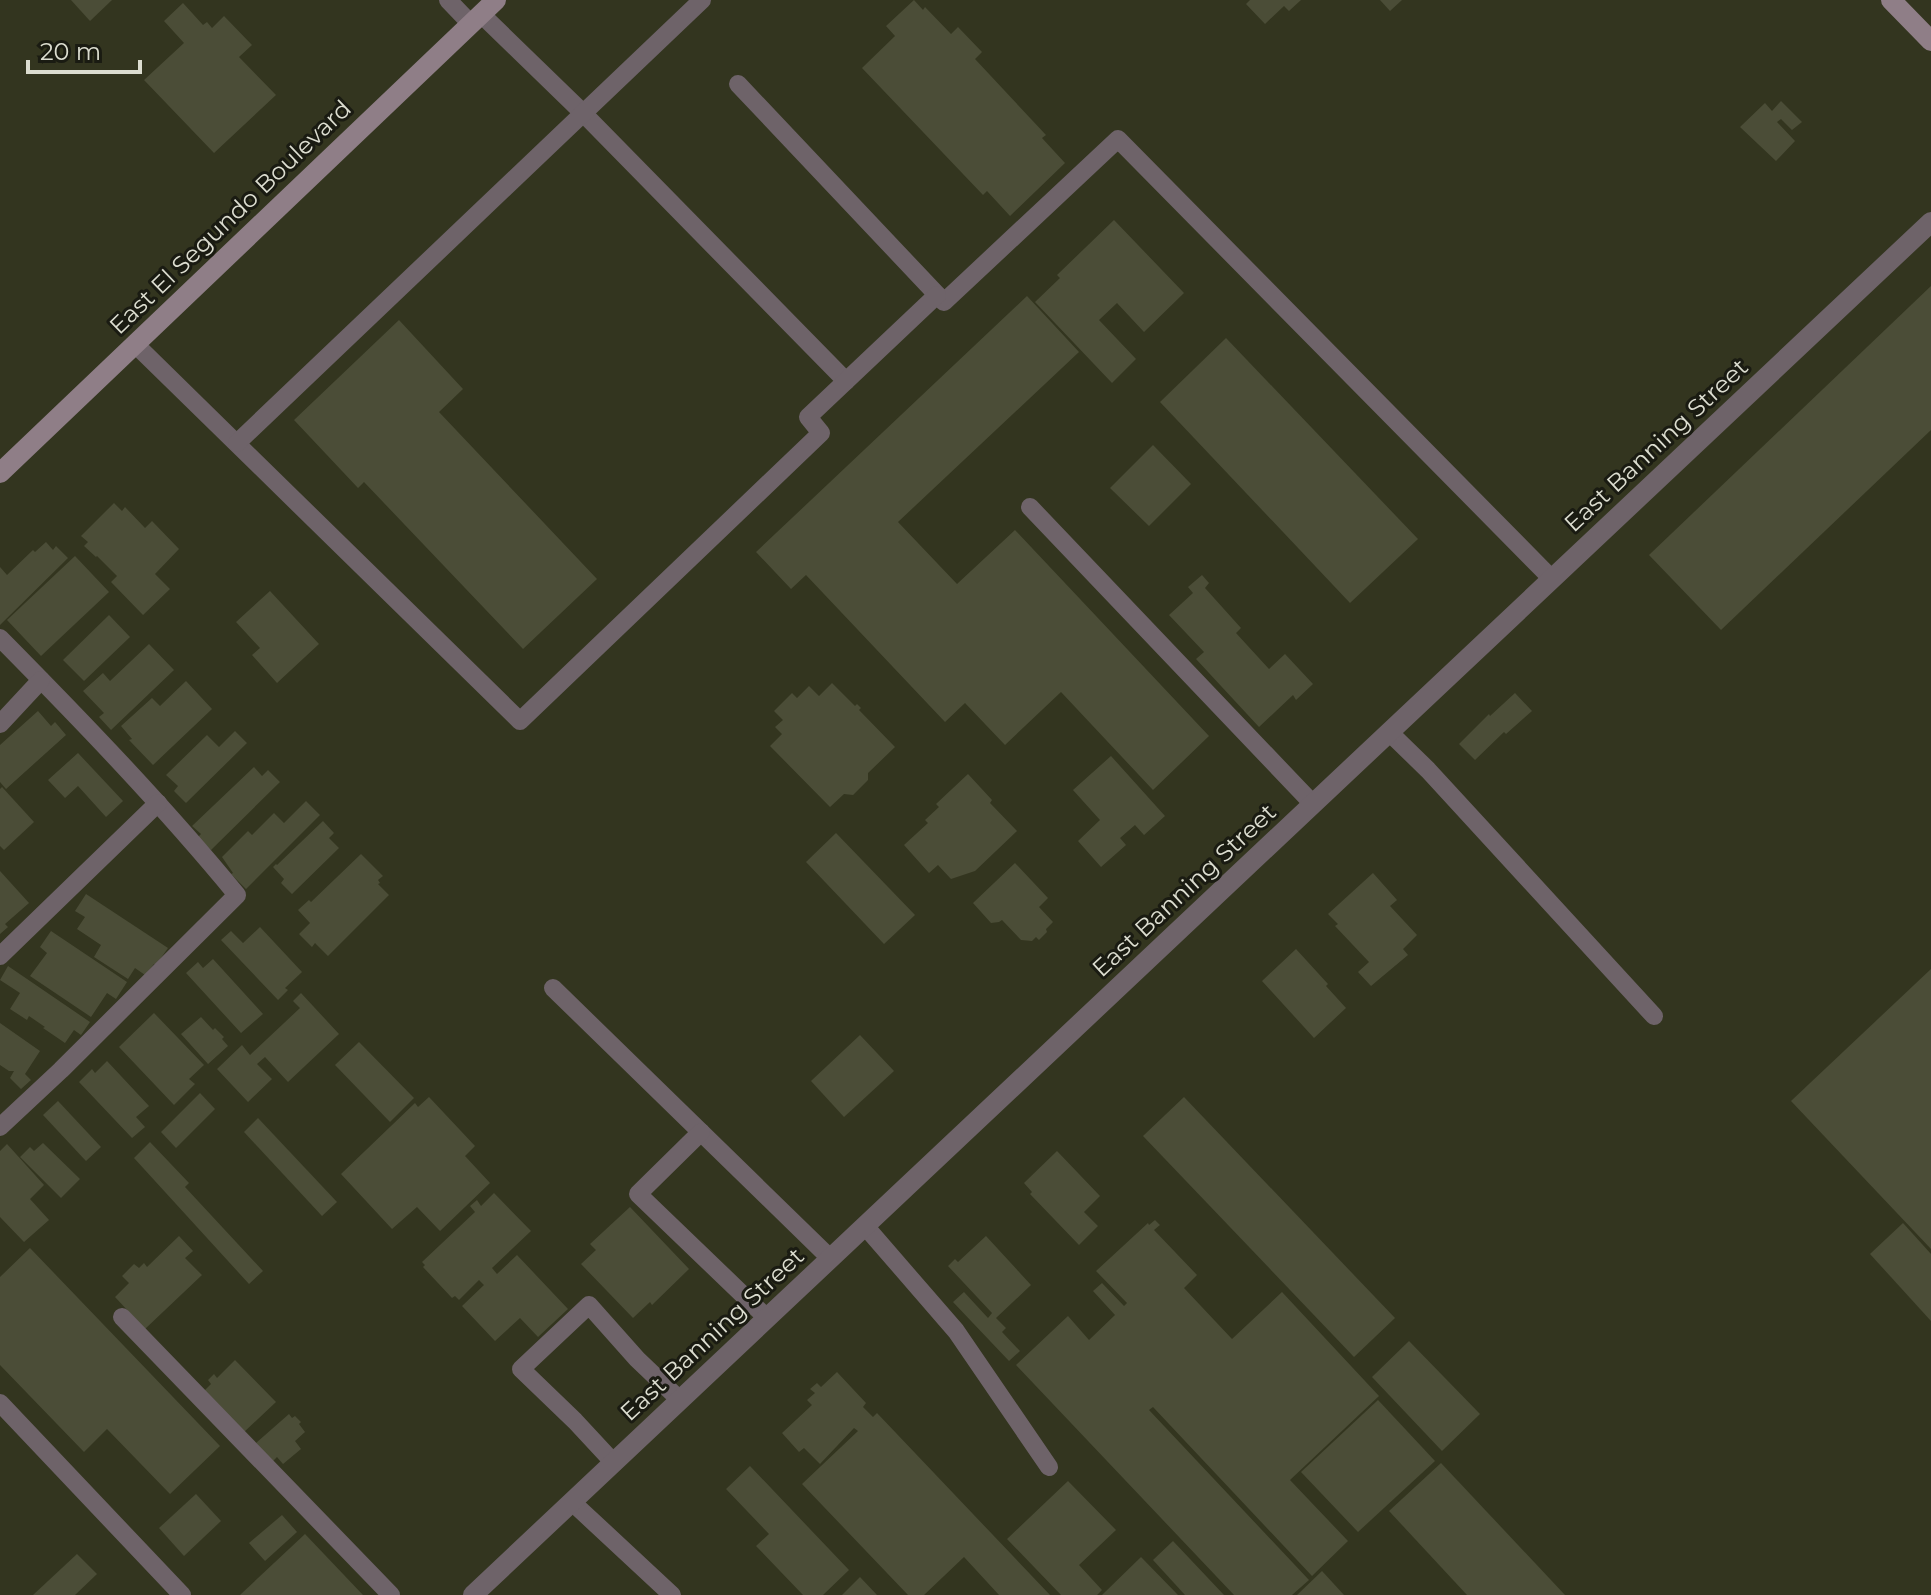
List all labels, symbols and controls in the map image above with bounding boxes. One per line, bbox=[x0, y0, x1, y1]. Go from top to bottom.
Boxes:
scale bar bbox=[28, 24, 140, 74]
text: 20 m bbox=[40, 37, 101, 66]
street label: East El Segundo Boulevard bbox=[103, 94, 357, 340]
street label: East Banning Street bbox=[1558, 352, 1754, 538]
street label: East Banning Street bbox=[1086, 797, 1282, 983]
street label: East Banning Street bbox=[614, 1241, 810, 1427]

